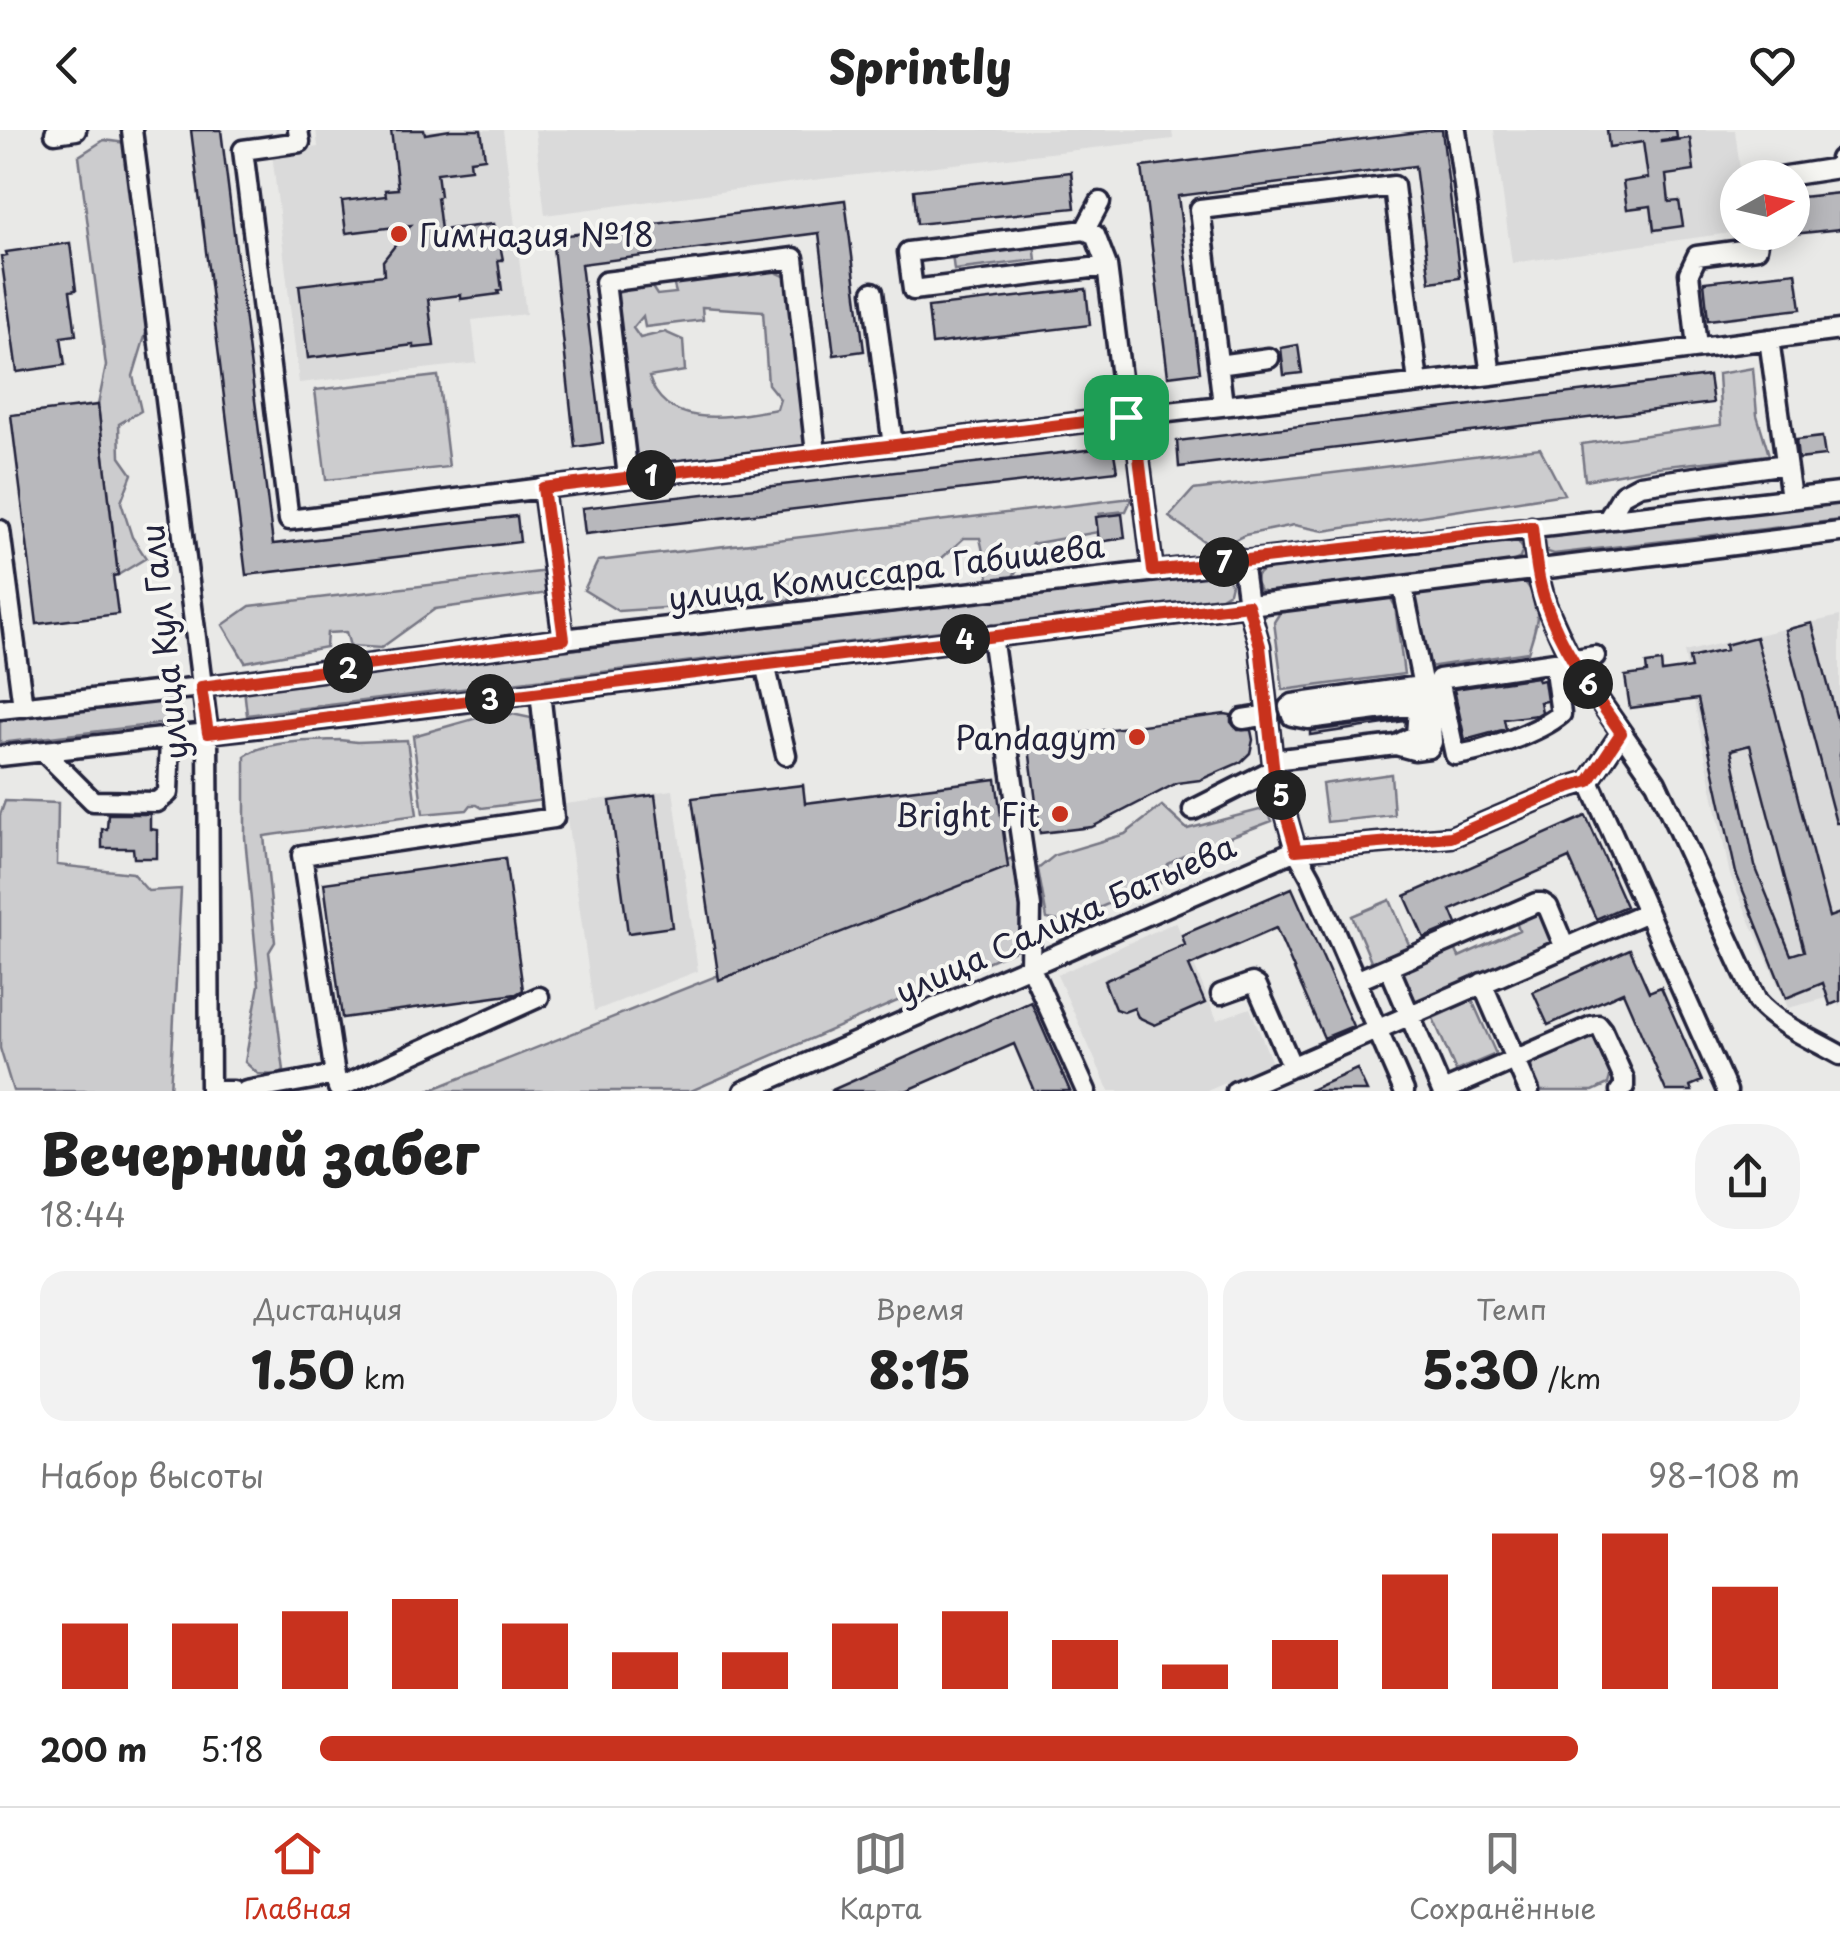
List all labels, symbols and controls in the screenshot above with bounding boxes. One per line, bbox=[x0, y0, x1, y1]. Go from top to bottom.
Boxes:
text: Sprintly bbox=[828, 31, 1012, 99]
icon: back bbox=[40, 38, 95, 93]
icon: heart bbox=[1745, 38, 1800, 93]
north arrow bbox=[1720, 160, 1810, 250]
map controls bbox=[1720, 160, 1810, 250]
place label: Гимназия №18 bbox=[419, 210, 654, 258]
marker: Гимназия №18 bbox=[388, 223, 410, 245]
pin bbox=[1084, 375, 1169, 460]
icon: arrive bbox=[1099, 390, 1154, 445]
pin: 1 bbox=[626, 450, 676, 500]
text: 1 bbox=[644, 453, 658, 496]
street label: улица Комиссара Габишева bbox=[665, 520, 1107, 622]
street label: улица Кул Гали bbox=[127, 522, 199, 762]
pin: 7 bbox=[1199, 537, 1249, 587]
text: 7 bbox=[1216, 540, 1232, 583]
pin: 4 bbox=[940, 614, 990, 664]
text: 4 bbox=[955, 617, 975, 660]
pin: 2 bbox=[323, 643, 373, 693]
text: 2 bbox=[338, 646, 358, 689]
pin: 6 bbox=[1563, 659, 1613, 709]
text: 6 bbox=[1578, 662, 1598, 705]
pin: 3 bbox=[465, 674, 515, 724]
text: 3 bbox=[481, 677, 499, 720]
place label: Pandagym bbox=[955, 713, 1117, 761]
marker: Pandagym bbox=[1126, 726, 1148, 748]
pin: 5 bbox=[1256, 770, 1306, 820]
text: 5 bbox=[1272, 773, 1290, 816]
place label: Bright Fit bbox=[895, 790, 1040, 838]
marker: Bright Fit bbox=[1049, 803, 1071, 825]
street label: улица Салиха Батыева bbox=[887, 821, 1243, 1015]
text: Вечерний забег bbox=[40, 1111, 479, 1194]
button: share bbox=[1695, 1124, 1800, 1229]
text: 18:44 bbox=[40, 1190, 126, 1238]
text: Дистанция bbox=[254, 1287, 403, 1330]
text: Время bbox=[875, 1287, 965, 1330]
text: Темп bbox=[1476, 1287, 1547, 1330]
text: 1.50 bbox=[251, 1330, 355, 1406]
text: 8:15 bbox=[869, 1330, 971, 1406]
text: 5:30 bbox=[1422, 1330, 1539, 1406]
text: km bbox=[355, 1356, 406, 1399]
text: /km bbox=[1539, 1356, 1601, 1399]
text: Набор высоты bbox=[40, 1451, 264, 1499]
text: 98–108 m bbox=[1648, 1451, 1800, 1499]
text: 200 m bbox=[40, 1725, 147, 1773]
text: 5:18 bbox=[200, 1725, 264, 1773]
tab: Главная bbox=[244, 1826, 352, 1929]
tab: Карта bbox=[839, 1826, 922, 1929]
tab: Сохранённые bbox=[1409, 1826, 1596, 1929]

